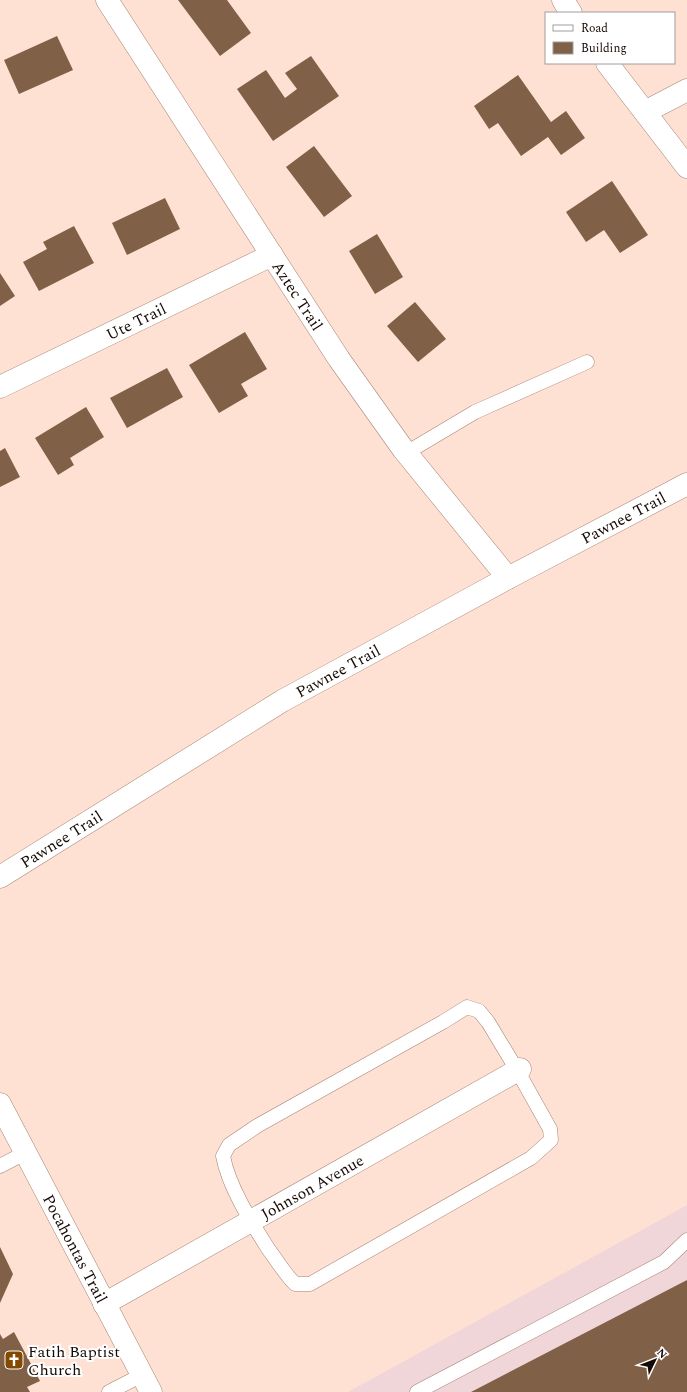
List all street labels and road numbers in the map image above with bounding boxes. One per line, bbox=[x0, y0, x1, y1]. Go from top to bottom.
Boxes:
street label: Aztec Trail bbox=[266, 257, 329, 336]
street label: Ute Trail bbox=[102, 297, 171, 347]
street label: Pawnee Trail bbox=[577, 486, 671, 551]
street label: Pawnee Trail bbox=[292, 639, 385, 704]
street label: Pawnee Trail bbox=[16, 805, 107, 875]
street label: Johnson Avenue bbox=[257, 1149, 369, 1226]
street label: Pocahontas Trail bbox=[36, 1190, 113, 1308]

